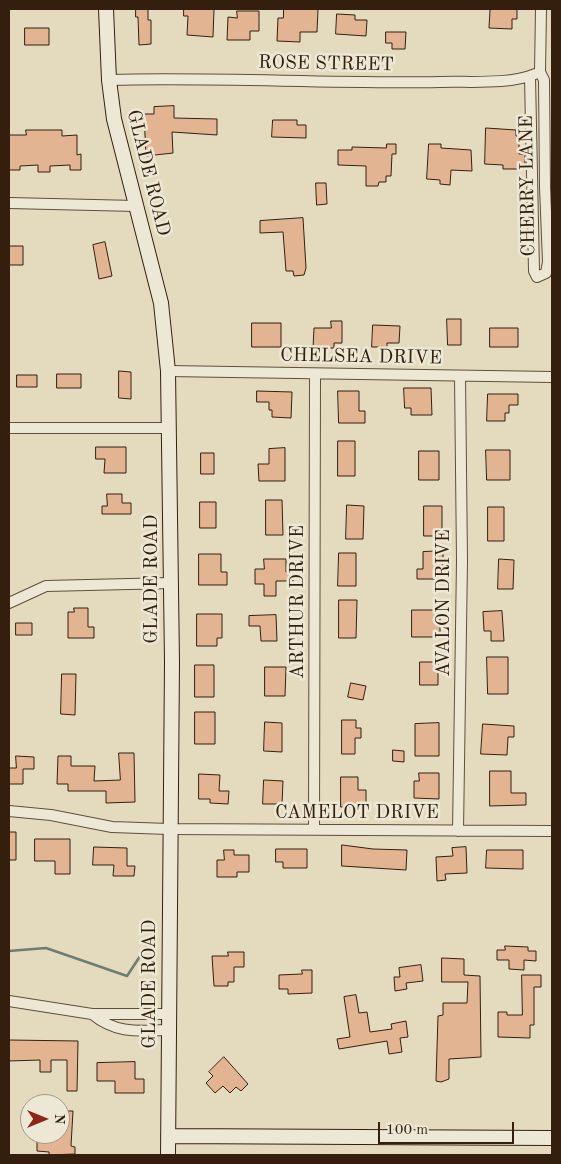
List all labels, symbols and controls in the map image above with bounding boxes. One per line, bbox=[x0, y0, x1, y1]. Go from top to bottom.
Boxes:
street label: ROSE STREET bbox=[258, 51, 394, 77]
street label: GLADE ROAD bbox=[121, 108, 175, 238]
street label: CHERRY LANE bbox=[515, 115, 541, 257]
street label: CHELSEA DRIVE bbox=[280, 344, 442, 370]
street label: GLADE ROAD bbox=[141, 514, 163, 644]
street label: ARTHUR DRIVE bbox=[287, 525, 309, 679]
street label: AVALON DRIVE bbox=[433, 529, 455, 677]
street label: CAMELOT DRIVE bbox=[275, 802, 439, 824]
street label: GLADE ROAD bbox=[139, 919, 161, 1049]
north arrow bbox=[20, 1094, 70, 1144]
scale bar bbox=[381, 1112, 517, 1144]
text: N bbox=[52, 1114, 66, 1124]
text: 100 m bbox=[386, 1123, 428, 1138]

